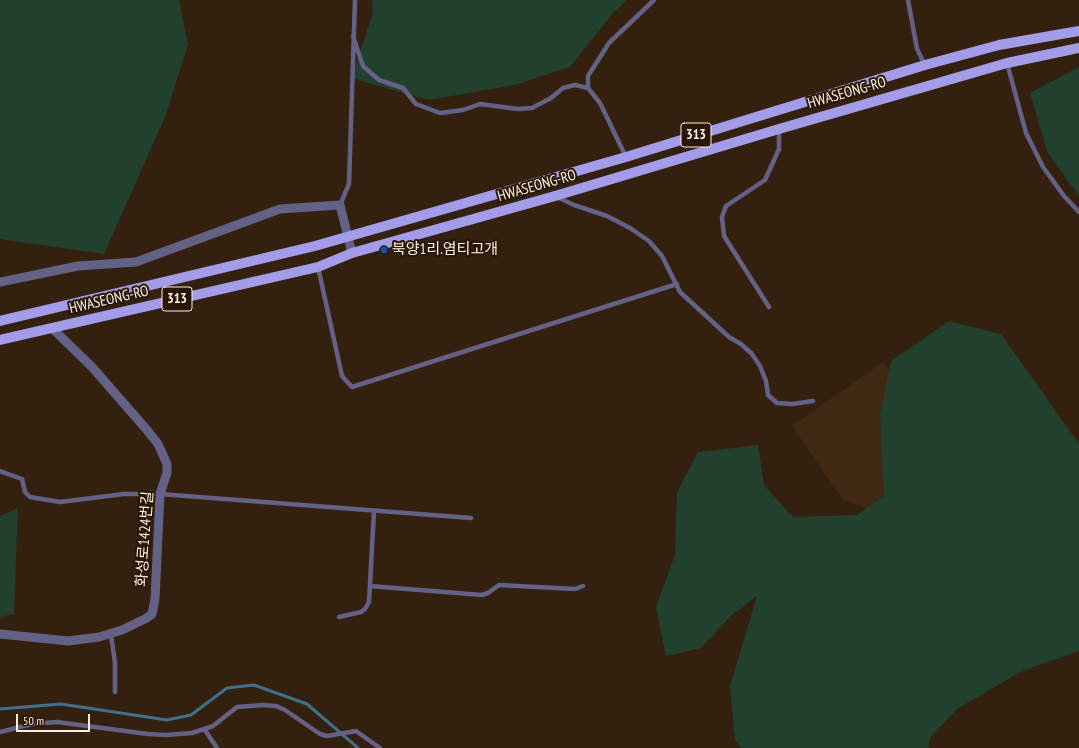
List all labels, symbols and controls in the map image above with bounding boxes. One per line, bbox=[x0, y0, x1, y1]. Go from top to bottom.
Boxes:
street label: HWASEONG-RO bbox=[806, 73, 888, 113]
road number: 313 bbox=[681, 123, 711, 147]
street label: HWASEONG-RO bbox=[496, 166, 578, 206]
place label: 북양1리.염티고개 bbox=[392, 241, 498, 259]
marker: 북양1리.염티고개 bbox=[379, 245, 389, 255]
street label: HWASEONG-RO bbox=[68, 282, 150, 318]
road number: 313 bbox=[162, 287, 192, 311]
street label: 화성로1424번길 bbox=[133, 490, 157, 588]
scale bar bbox=[18, 706, 92, 732]
text: 50 m bbox=[23, 713, 44, 728]

